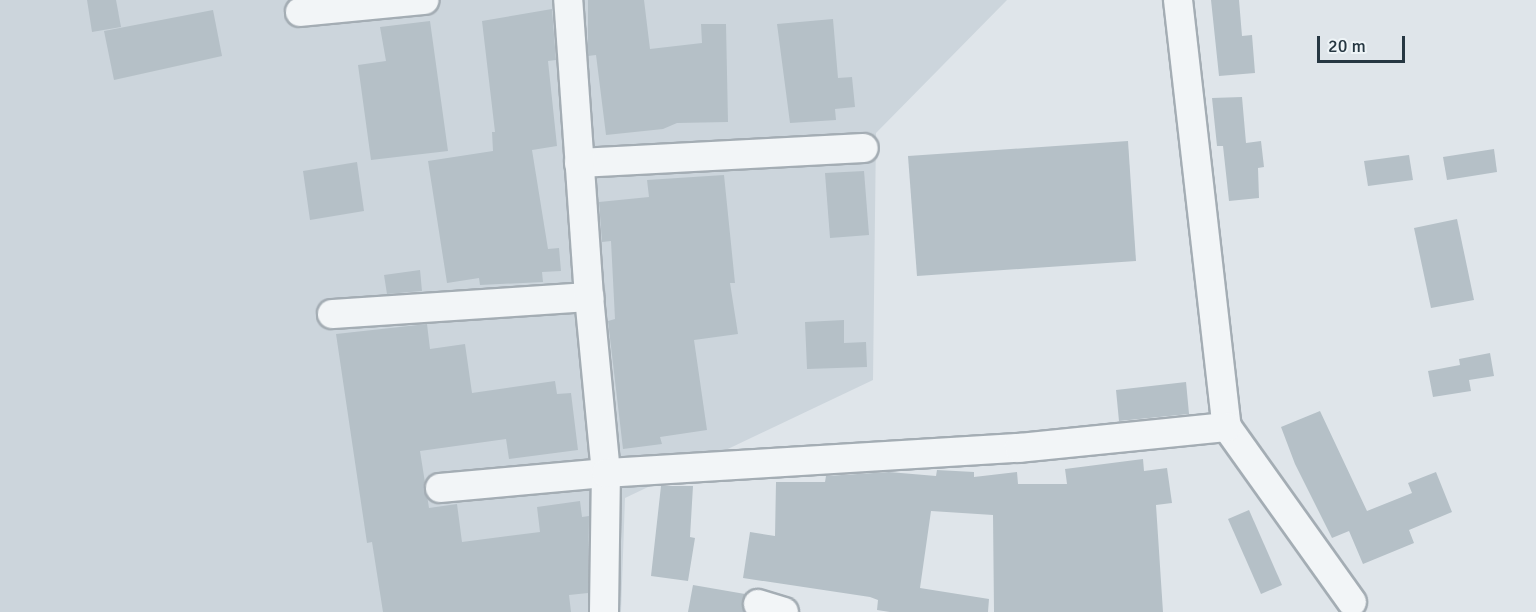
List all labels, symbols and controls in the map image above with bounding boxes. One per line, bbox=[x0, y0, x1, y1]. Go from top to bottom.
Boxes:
scale bar bbox=[1320, 24, 1408, 62]
text: 20 m bbox=[1328, 35, 1366, 57]

